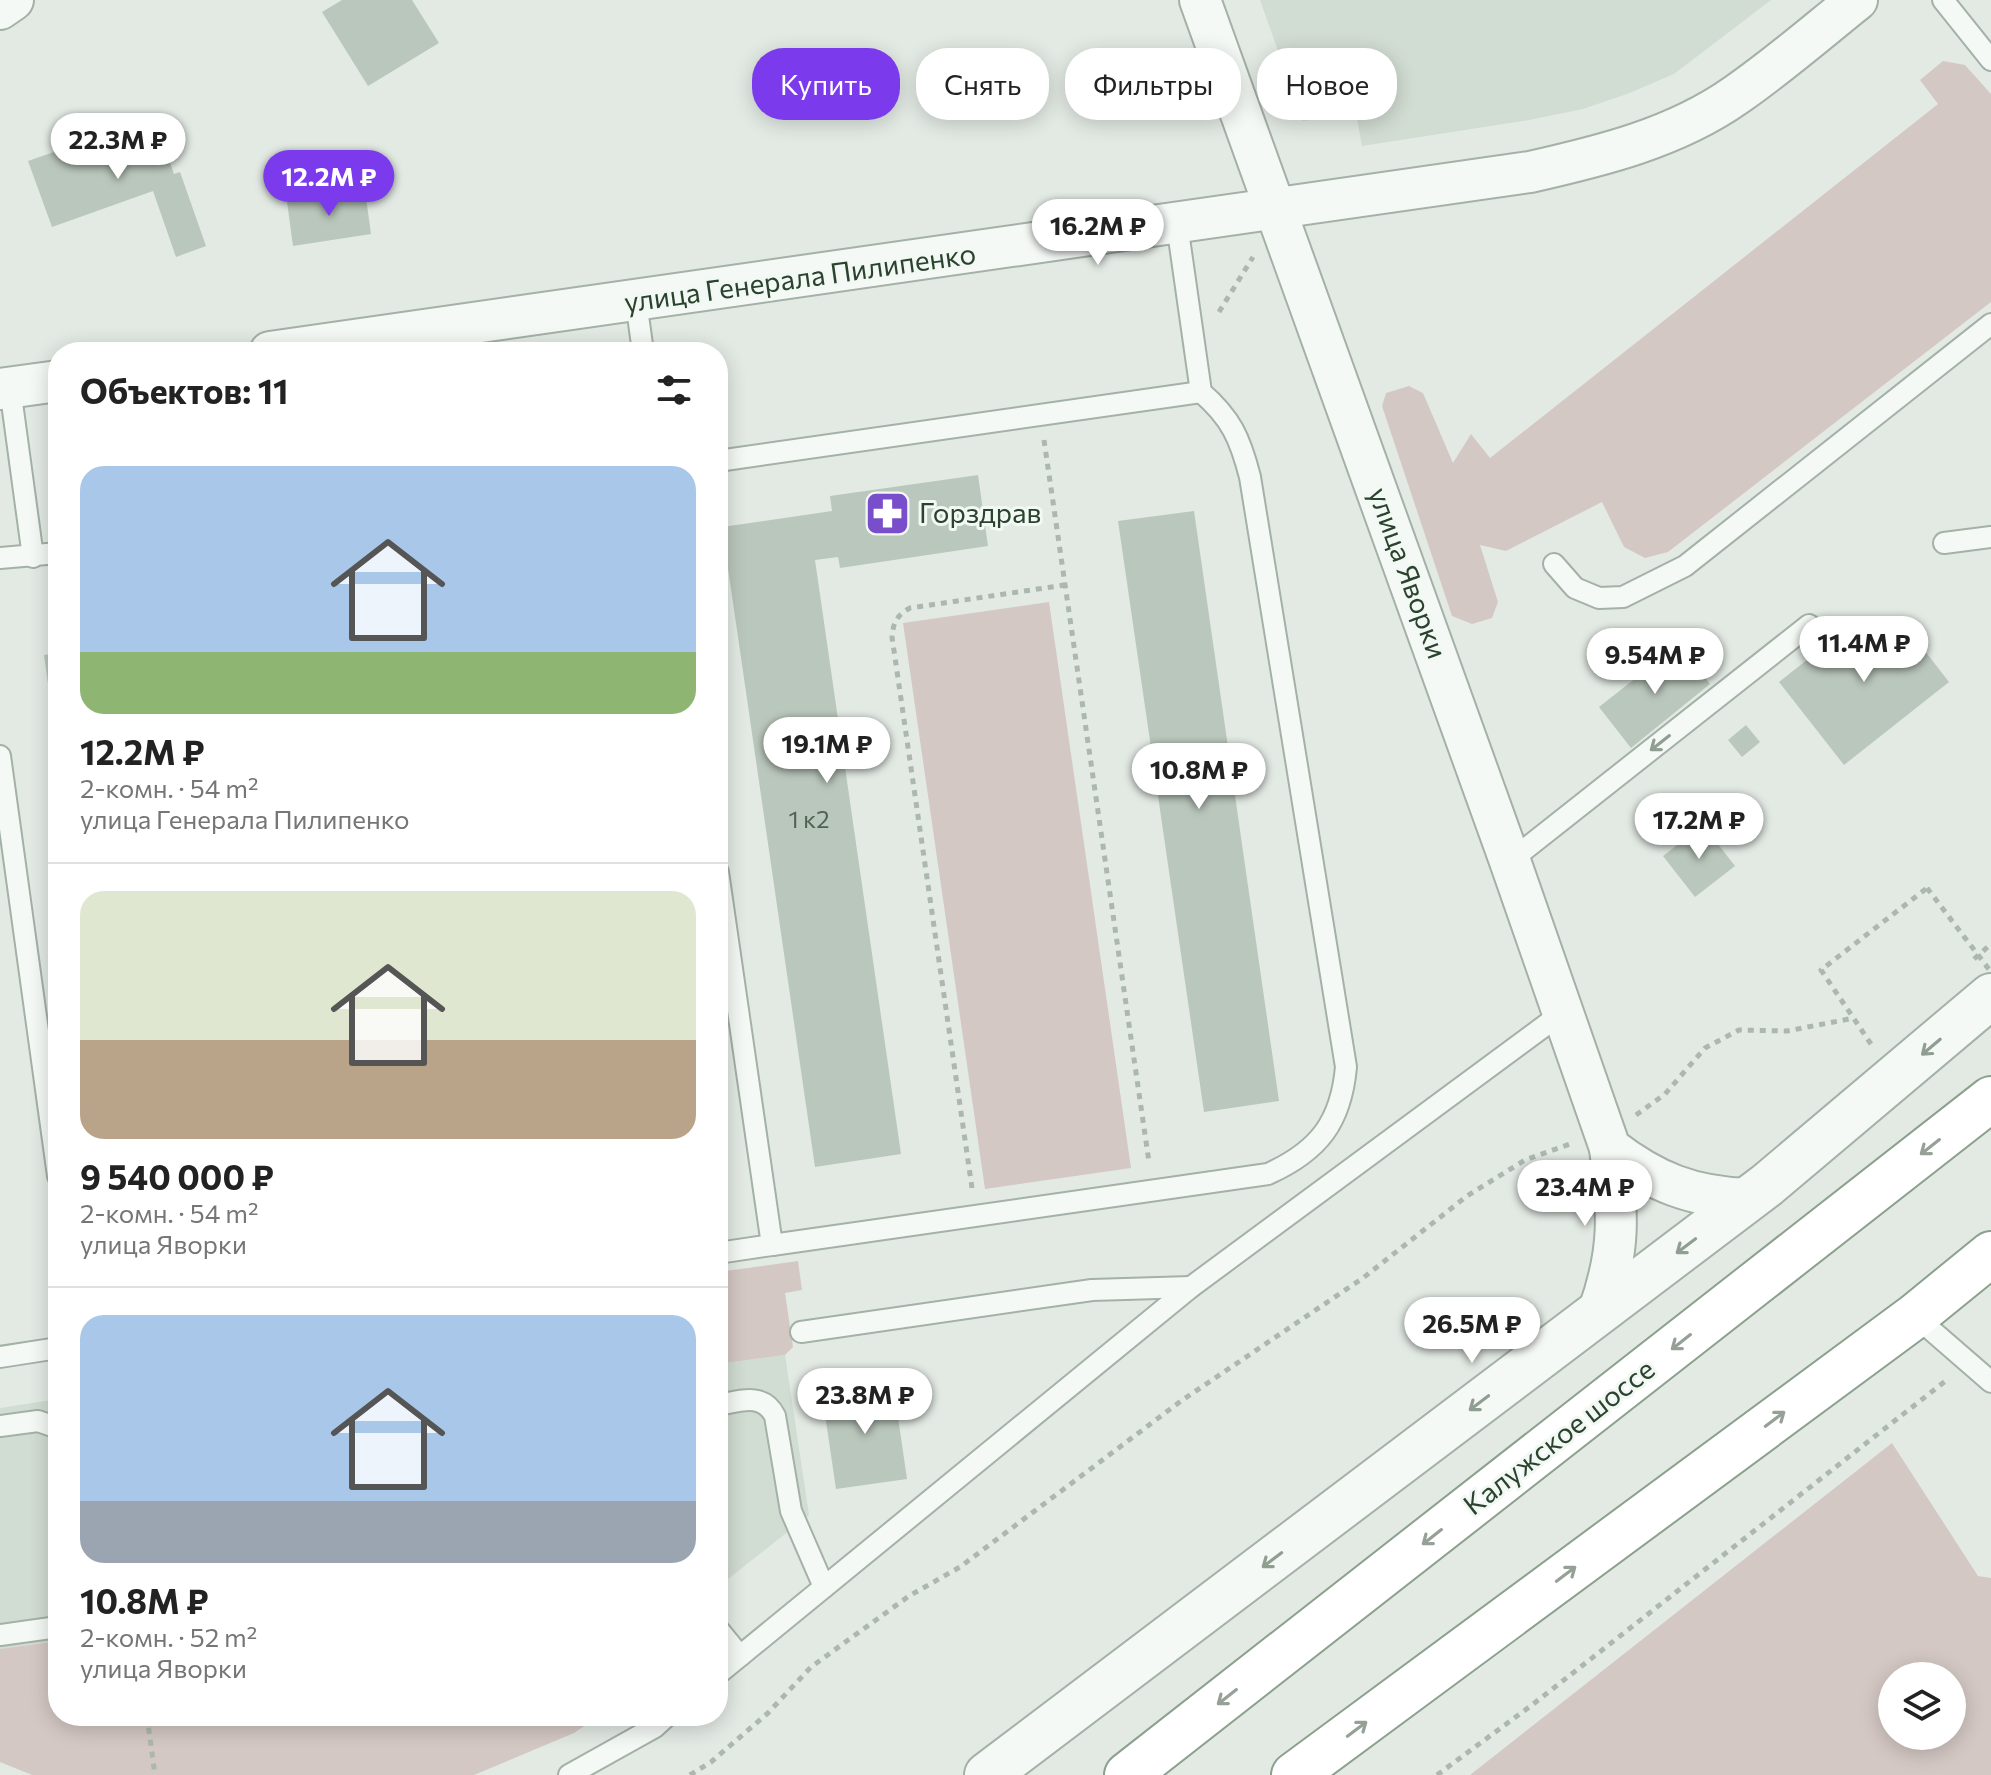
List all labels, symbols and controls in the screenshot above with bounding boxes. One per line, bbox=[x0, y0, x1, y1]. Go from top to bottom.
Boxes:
chip: Купить bbox=[752, 48, 900, 120]
chip: Снять bbox=[916, 48, 1049, 120]
chip: Фильтры bbox=[1065, 48, 1241, 120]
chip: Новое bbox=[1257, 48, 1397, 120]
pin: 22.3M ₽ bbox=[44, 113, 192, 181]
text: 22.3M ₽ bbox=[69, 123, 167, 154]
pin: 12.2M ₽ bbox=[255, 150, 403, 218]
text: 12.2M ₽ bbox=[281, 160, 377, 191]
pin: 16.2M ₽ bbox=[1024, 199, 1172, 267]
text: 16.2M ₽ bbox=[1050, 209, 1146, 240]
street label: улица Генерала Пилипенко bbox=[622, 235, 978, 319]
icon: filters bbox=[652, 368, 696, 412]
text: Объектов: 11 bbox=[80, 369, 288, 411]
street label: улица Яворки bbox=[1362, 482, 1456, 663]
pharmacy icon: Горздрав bbox=[864, 489, 912, 537]
place label: Горздрав bbox=[919, 495, 1041, 529]
icon: home bbox=[316, 518, 460, 662]
pin: 11.4M ₽ bbox=[1790, 616, 1938, 684]
text: 11.4M ₽ bbox=[1817, 626, 1911, 657]
pin: 9.54M ₽ bbox=[1581, 628, 1729, 696]
text: 9.54M ₽ bbox=[1605, 638, 1705, 669]
pin: 19.1M ₽ bbox=[753, 717, 901, 785]
text: 19.1M ₽ bbox=[781, 727, 873, 758]
text: 12.2M ₽ bbox=[80, 730, 205, 772]
one-way arrow bbox=[1650, 734, 1671, 751]
pin: 10.8M ₽ bbox=[1125, 743, 1273, 811]
text: 10.8M ₽ bbox=[1150, 753, 1248, 784]
text: 2-комн. · 54 m² bbox=[80, 772, 258, 803]
pin: 17.2M ₽ bbox=[1625, 793, 1773, 861]
text: улица Генерала Пилипенко bbox=[80, 803, 410, 834]
text: 17.2M ₽ bbox=[1653, 803, 1745, 834]
house number: 1 к2 bbox=[788, 804, 830, 833]
icon: home bbox=[316, 943, 460, 1087]
one-way arrow bbox=[1922, 1038, 1942, 1056]
one-way arrow bbox=[1920, 1139, 1941, 1156]
text: 9 540 000 ₽ bbox=[80, 1155, 274, 1197]
pin: 23.4M ₽ bbox=[1511, 1160, 1659, 1228]
text: 23.4M ₽ bbox=[1535, 1170, 1635, 1201]
text: 2-комн. · 54 m² bbox=[80, 1197, 258, 1228]
text: улица Яворки bbox=[80, 1228, 247, 1259]
one-way arrow bbox=[1676, 1237, 1697, 1254]
pin: 26.5M ₽ bbox=[1398, 1297, 1546, 1365]
text: 26.5M ₽ bbox=[1422, 1307, 1522, 1338]
one-way arrow bbox=[1671, 1333, 1692, 1351]
street label: Калужское шоссе bbox=[1456, 1351, 1661, 1521]
icon: home bbox=[316, 1367, 460, 1511]
pin: 23.8M ₽ bbox=[791, 1368, 939, 1436]
text: 23.8M ₽ bbox=[815, 1378, 915, 1409]
one-way arrow bbox=[1469, 1394, 1490, 1411]
one-way arrow bbox=[1764, 1411, 1785, 1428]
one-way arrow bbox=[1422, 1528, 1443, 1545]
one-way arrow bbox=[1261, 1551, 1283, 1568]
one-way arrow bbox=[1555, 1566, 1576, 1583]
text: 10.8M ₽ bbox=[80, 1579, 209, 1621]
text: 2-комн. · 52 m² bbox=[80, 1621, 257, 1652]
text: улица Яворки bbox=[80, 1652, 247, 1683]
map controls bbox=[1878, 1662, 1966, 1750]
button: layers bbox=[1878, 1662, 1966, 1750]
one-way arrow bbox=[1217, 1688, 1238, 1706]
one-way arrow bbox=[1346, 1720, 1367, 1737]

